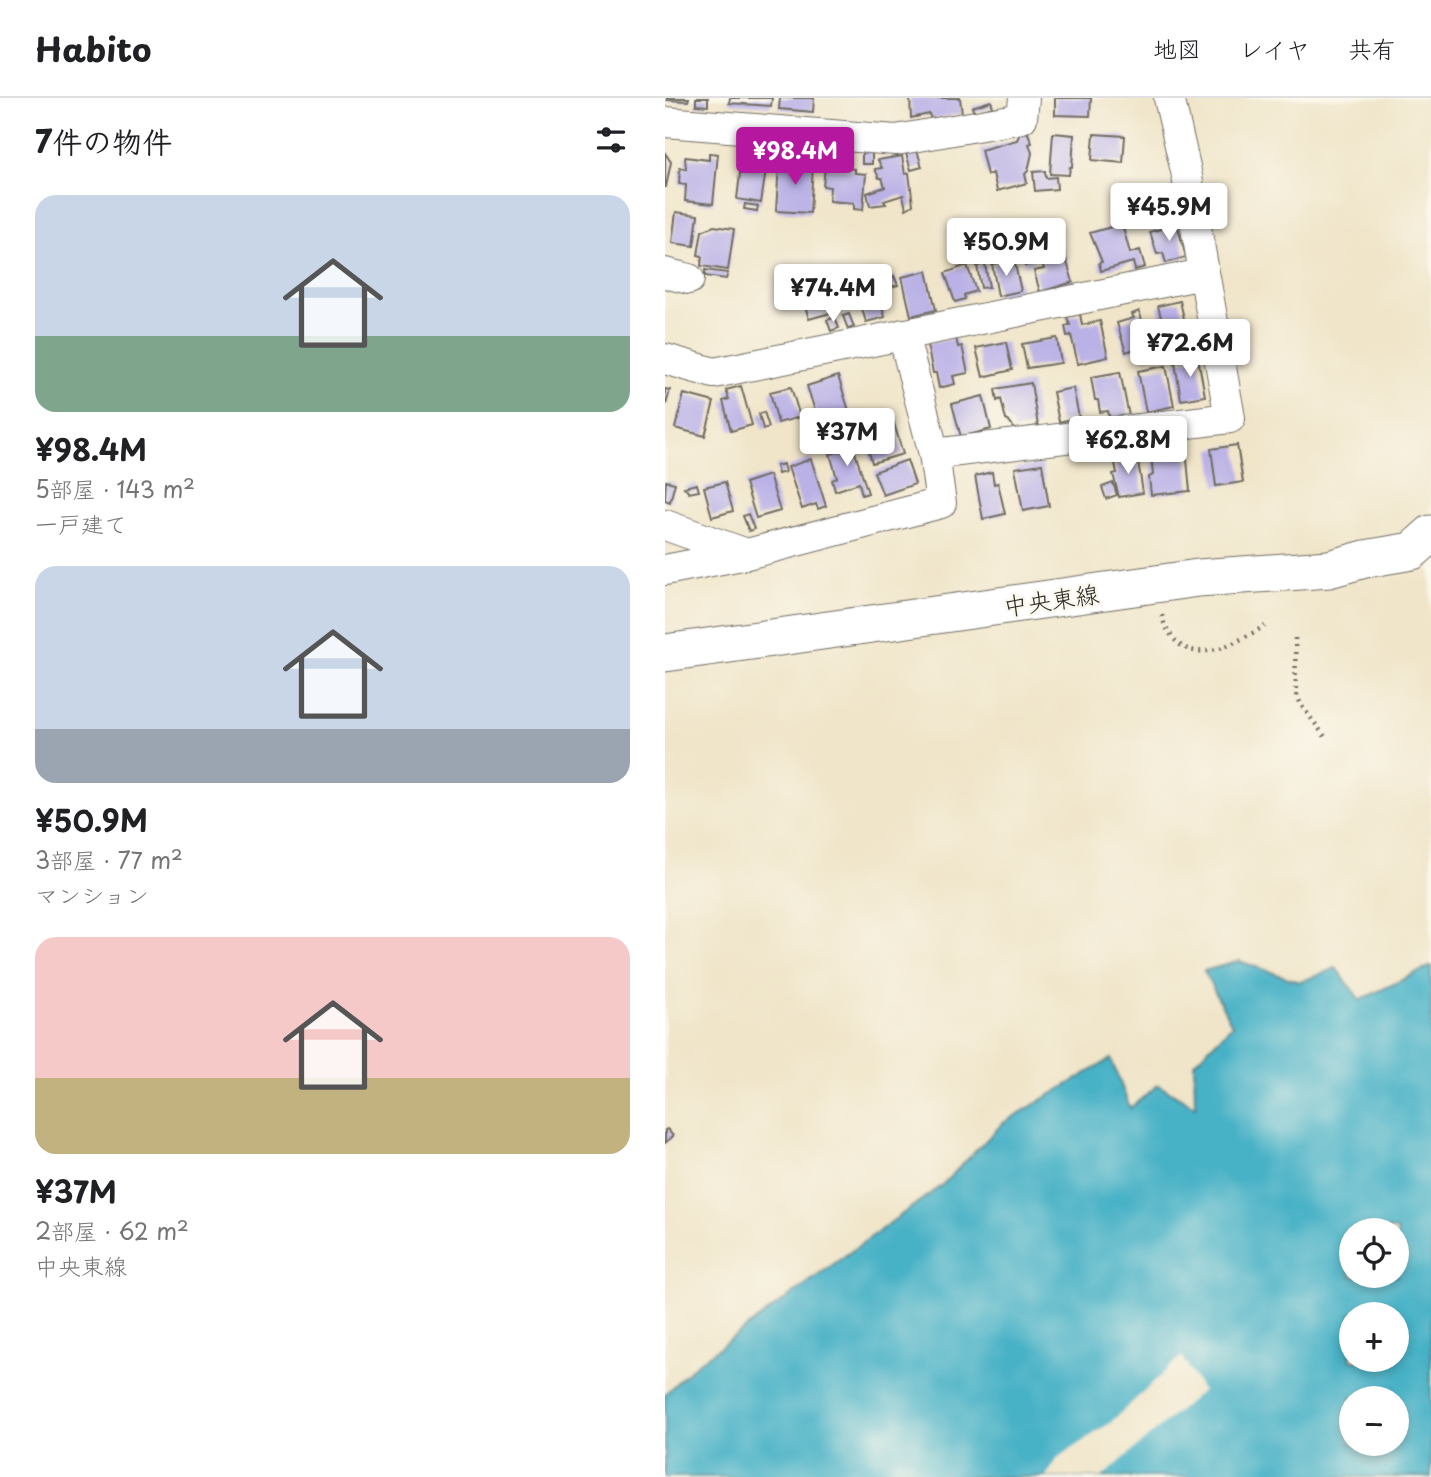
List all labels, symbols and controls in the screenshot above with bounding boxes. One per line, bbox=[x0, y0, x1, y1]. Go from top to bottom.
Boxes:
text: Habito bbox=[35, 23, 151, 73]
text: 地図 bbox=[1153, 30, 1201, 66]
text: レイヤ bbox=[1239, 30, 1310, 66]
text: 共有 bbox=[1348, 30, 1396, 66]
text: 7件の物件 bbox=[35, 118, 172, 163]
icon: filters bbox=[592, 121, 630, 159]
pin: ¥98.4M bbox=[738, 127, 852, 187]
text: ¥98.4M bbox=[752, 132, 838, 167]
pin: ¥45.9M bbox=[1112, 184, 1226, 243]
text: ¥45.9M bbox=[1126, 188, 1212, 223]
pin: ¥50.9M bbox=[949, 218, 1063, 278]
text: ¥50.9M bbox=[963, 223, 1049, 258]
icon: home bbox=[270, 240, 396, 366]
pin: ¥74.4M bbox=[776, 264, 890, 324]
text: ¥74.4M bbox=[790, 269, 876, 304]
pin: ¥72.6M bbox=[1133, 320, 1247, 379]
text: ¥72.6M bbox=[1146, 324, 1234, 359]
pin: ¥37M bbox=[806, 408, 888, 468]
text: ¥37M bbox=[816, 413, 878, 448]
pin: ¥62.8M bbox=[1071, 416, 1185, 476]
text: ¥62.8M bbox=[1085, 421, 1171, 456]
text: ¥98.4M bbox=[35, 426, 147, 471]
text: 5部屋 · 143 m² bbox=[35, 471, 195, 506]
text: 一戸建て bbox=[35, 506, 127, 541]
street label: 中央東線 bbox=[1001, 574, 1101, 624]
icon: home bbox=[270, 611, 396, 737]
text: ¥50.9M bbox=[35, 797, 148, 842]
text: 3部屋 · 77 m² bbox=[35, 842, 183, 877]
text: マンション bbox=[35, 877, 149, 912]
icon: home bbox=[270, 982, 396, 1108]
text: ¥37M bbox=[35, 1168, 117, 1213]
text: 2部屋 · 62 m² bbox=[35, 1213, 189, 1248]
map controls bbox=[1339, 1218, 1409, 1456]
button: locate bbox=[1339, 1218, 1409, 1288]
text: 中央東線 bbox=[35, 1248, 127, 1283]
button: + bbox=[1339, 1302, 1409, 1372]
button: − bbox=[1339, 1386, 1409, 1456]

